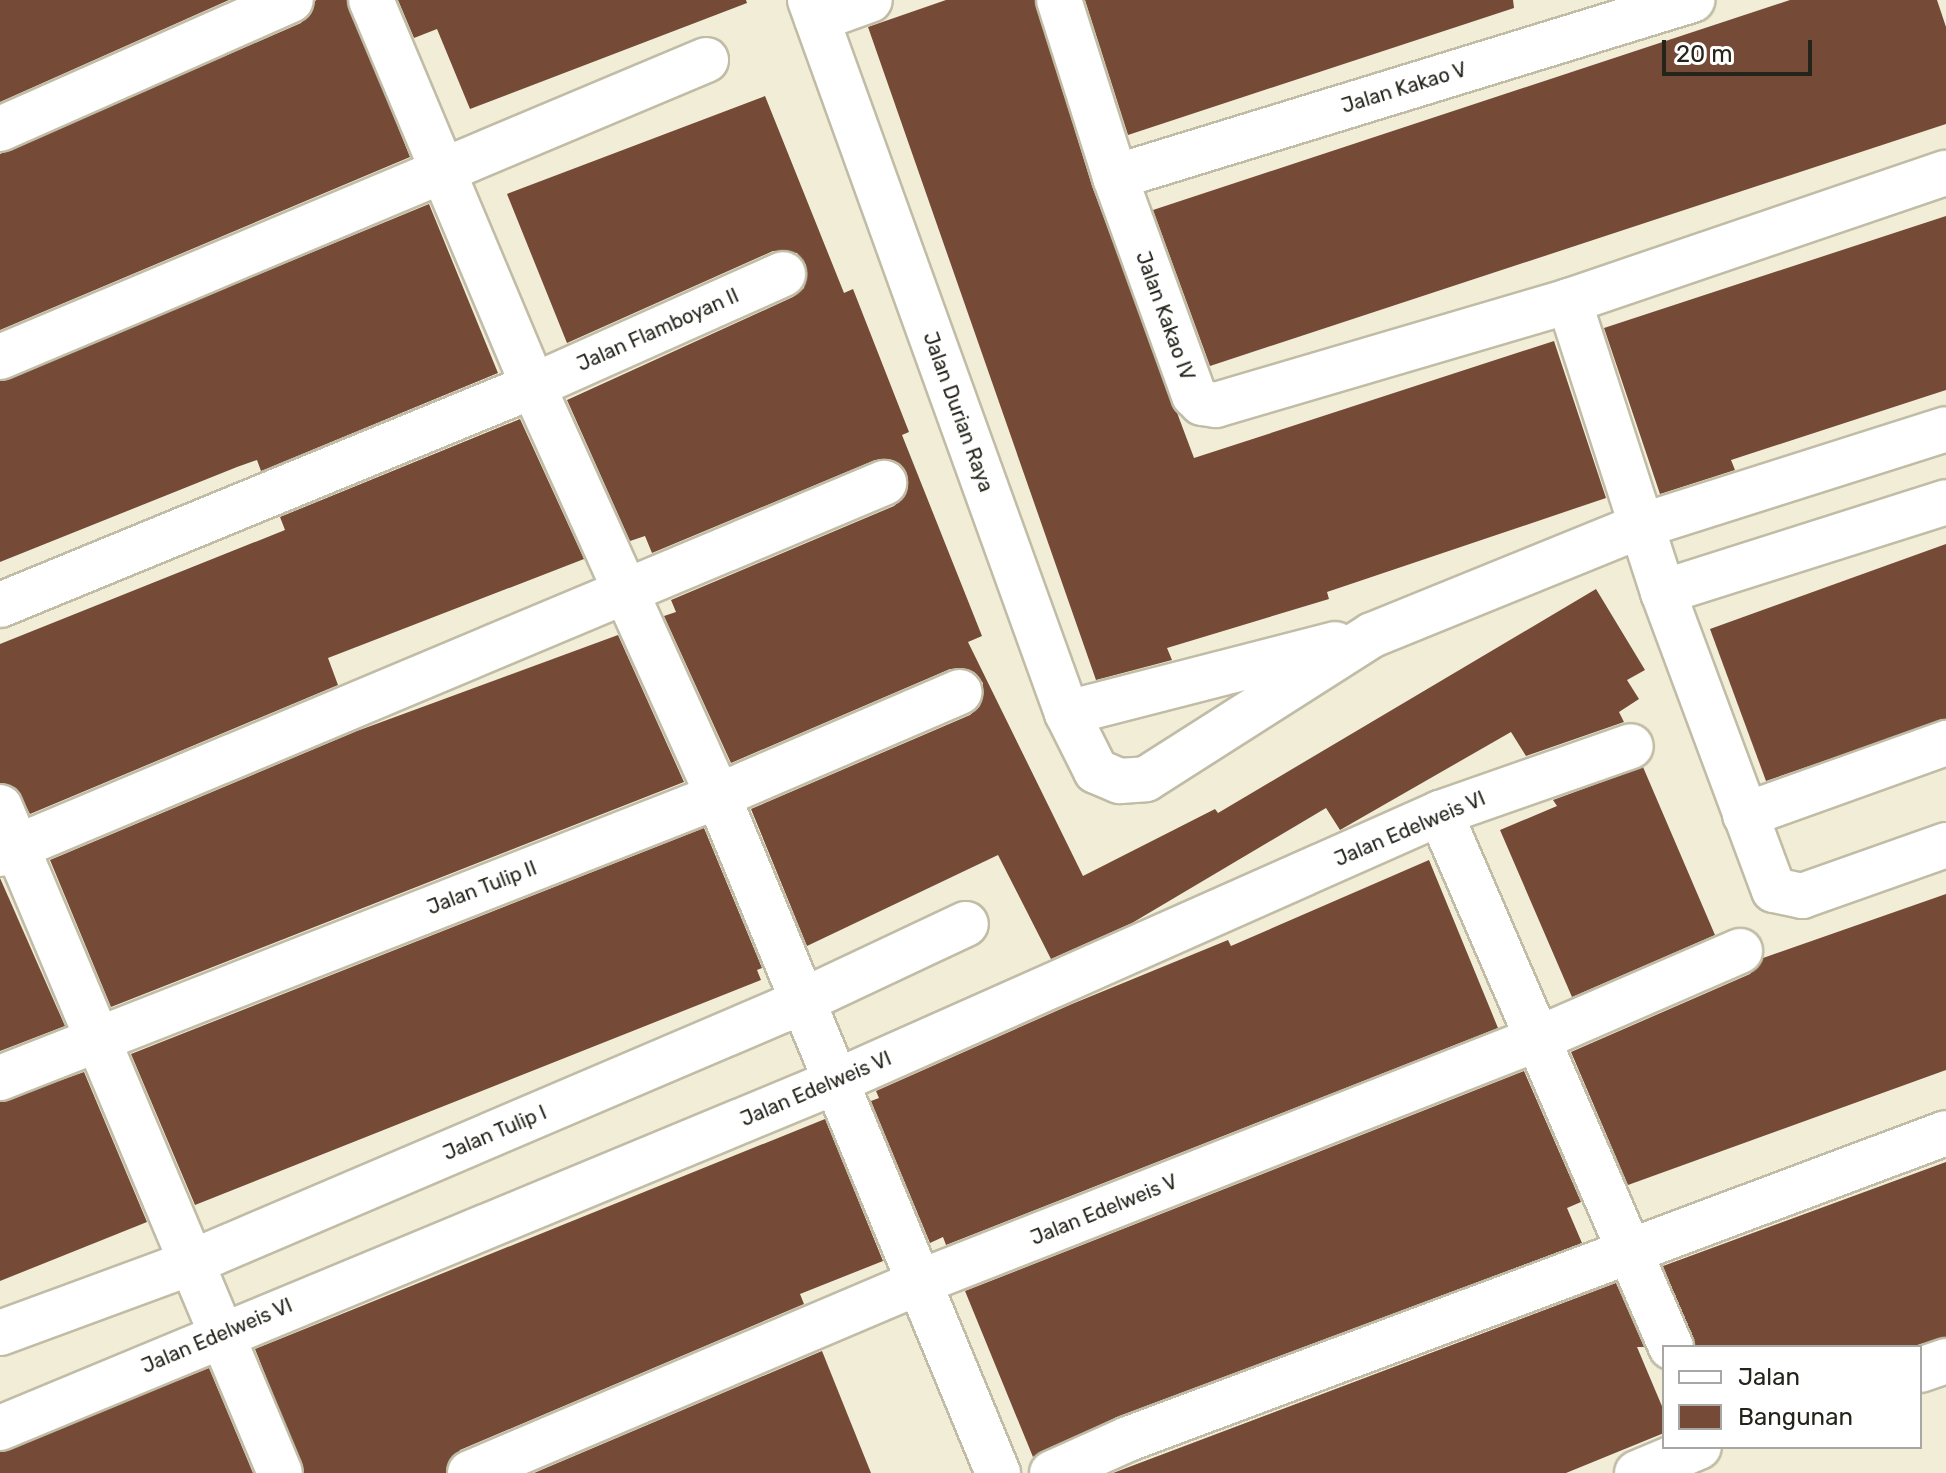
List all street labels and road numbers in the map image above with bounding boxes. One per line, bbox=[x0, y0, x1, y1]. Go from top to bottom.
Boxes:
street label: Jalan Kakao V bbox=[1338, 58, 1470, 118]
street label: Jalan Kakao IV bbox=[1131, 248, 1199, 384]
street label: Jalan Flamboyan II bbox=[573, 284, 743, 376]
street label: Jalan Durian Raya bbox=[918, 329, 998, 495]
street label: Jalan Edelweis VI bbox=[1331, 786, 1489, 872]
street label: Jalan Tulip II bbox=[424, 856, 540, 920]
street label: Jalan Edelweis VI bbox=[737, 1046, 895, 1132]
street label: Jalan Tulip I bbox=[439, 1100, 551, 1166]
street label: Jalan Edelweis V bbox=[1027, 1170, 1181, 1250]
street label: Jalan Edelweis VI bbox=[138, 1293, 296, 1379]

